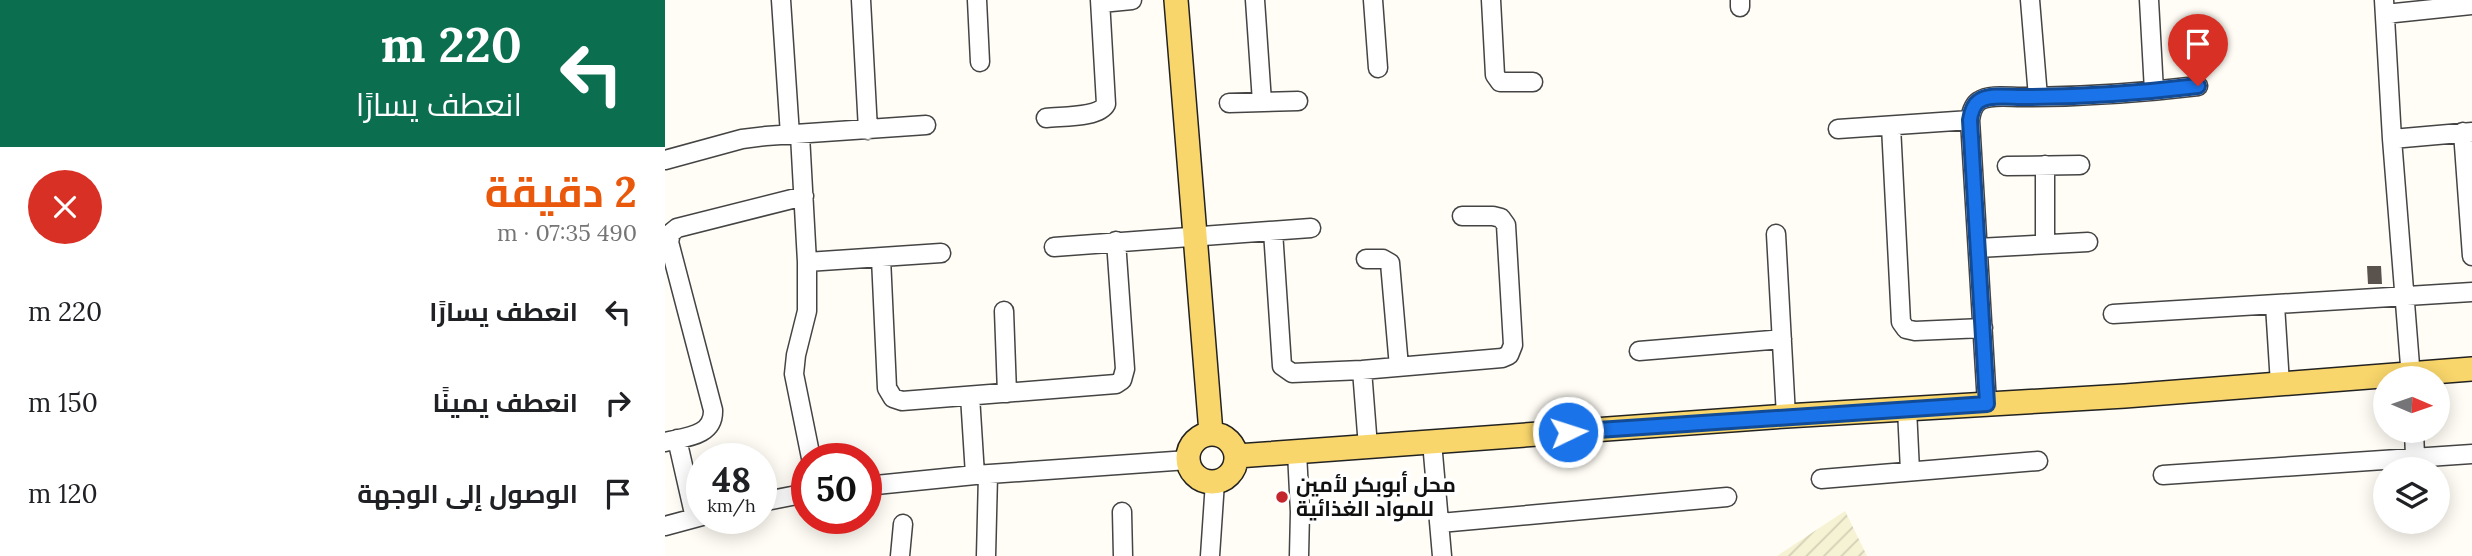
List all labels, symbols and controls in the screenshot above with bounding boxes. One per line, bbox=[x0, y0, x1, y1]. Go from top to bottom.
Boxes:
text: 220 m bbox=[381, 13, 522, 75]
pin bbox=[2168, 14, 2228, 86]
icon: arrive bbox=[2179, 25, 2217, 63]
icon: left bbox=[546, 28, 637, 119]
text: انعطف يسارًا bbox=[356, 84, 522, 125]
text: 2 دقيقة bbox=[485, 165, 637, 219]
button: close bbox=[28, 170, 102, 244]
text: 490 m · 07:35 bbox=[497, 218, 637, 247]
icon: left bbox=[599, 293, 637, 331]
text: 220 m bbox=[28, 295, 102, 328]
text: انعطف يسارًا bbox=[429, 295, 578, 328]
north arrow bbox=[2373, 366, 2450, 443]
map controls bbox=[2373, 366, 2450, 534]
icon: right bbox=[599, 384, 637, 422]
text: 150 m bbox=[28, 386, 98, 419]
text: انعطف يمينًا bbox=[433, 386, 578, 419]
position arrow bbox=[1531, 395, 1605, 469]
speed limit sign: 50 bbox=[791, 443, 882, 534]
text: 48 bbox=[712, 457, 751, 502]
button: layers bbox=[2373, 457, 2450, 534]
place label: محل أبوبكر لأمين للمواد الغذائية bbox=[1296, 471, 1456, 522]
icon: arrive bbox=[599, 475, 637, 513]
text: 120 m bbox=[28, 477, 98, 510]
text: الوصول إلى الوجهة bbox=[357, 477, 578, 510]
marker: محل أبوبكر لأمين للمواد الغذائية bbox=[1274, 489, 1290, 505]
text: km/h bbox=[707, 494, 756, 517]

